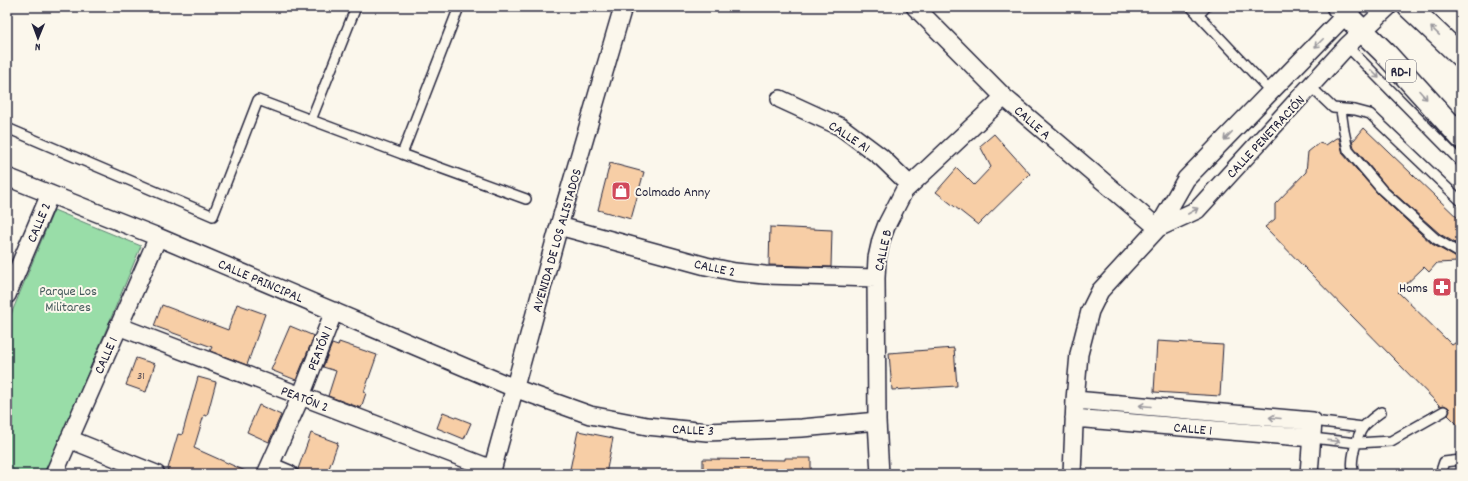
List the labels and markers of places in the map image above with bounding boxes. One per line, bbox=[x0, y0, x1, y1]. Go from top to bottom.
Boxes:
shop icon: Colmado Anny bbox=[610, 180, 632, 202]
place label: Colmado Anny bbox=[635, 183, 710, 203]
pharmacy icon: Homs bbox=[1431, 276, 1453, 298]
place label: Homs bbox=[1399, 279, 1428, 299]

